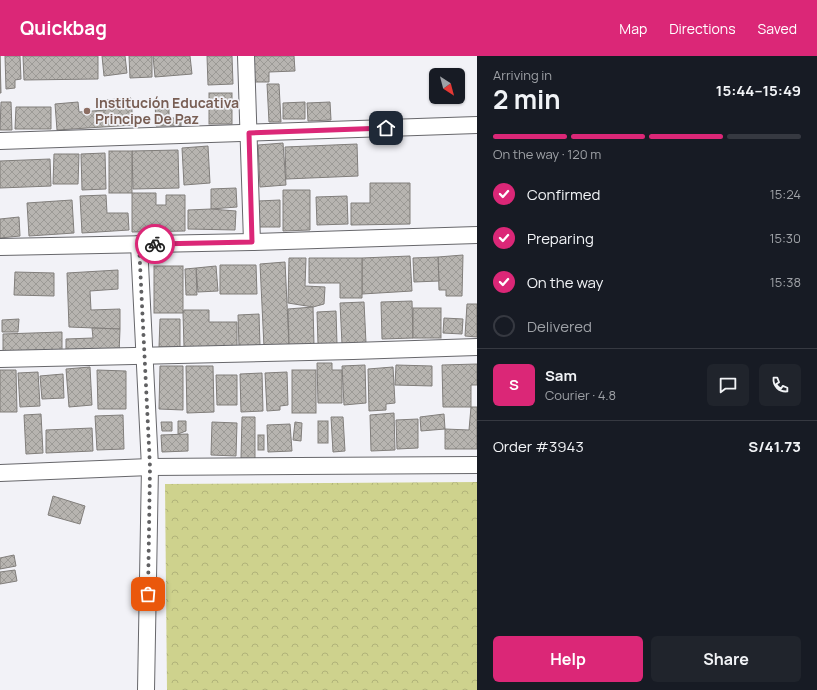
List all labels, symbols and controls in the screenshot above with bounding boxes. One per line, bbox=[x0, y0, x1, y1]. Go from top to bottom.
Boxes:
text: Quickbag bbox=[20, 15, 107, 41]
text: Map bbox=[619, 19, 647, 38]
text: Directions bbox=[669, 19, 736, 38]
text: Saved bbox=[758, 19, 797, 38]
text: Arriving in bbox=[493, 66, 552, 84]
north arrow bbox=[429, 68, 465, 104]
map controls bbox=[429, 68, 465, 104]
text: 15:44–15:49 bbox=[716, 80, 801, 101]
text: 2 min bbox=[493, 81, 561, 117]
place label: Institución Educativa Principe De Paz bbox=[95, 93, 239, 128]
marker: Institución Educativa Principe De Paz bbox=[82, 106, 92, 116]
pin bbox=[369, 111, 403, 145]
icon: home bbox=[375, 117, 397, 139]
text: On the way · 120 m bbox=[493, 145, 601, 163]
icon: check bbox=[493, 183, 515, 205]
text: Confirmed bbox=[527, 184, 600, 205]
text: 15:24 bbox=[770, 185, 801, 203]
courier bbox=[135, 224, 175, 264]
icon: check bbox=[493, 227, 515, 249]
text: Preparing bbox=[527, 228, 594, 249]
text: 15:30 bbox=[769, 229, 801, 247]
icon: bike bbox=[144, 233, 166, 255]
icon: check bbox=[493, 271, 515, 293]
text: On the way bbox=[527, 272, 603, 293]
text: 15:38 bbox=[770, 273, 801, 291]
text: Delivered bbox=[527, 316, 592, 337]
button: chat bbox=[707, 364, 749, 406]
button: phone bbox=[759, 364, 801, 406]
text: Sam bbox=[545, 365, 577, 386]
text: S bbox=[509, 374, 519, 395]
text: Courier · 4.8 bbox=[545, 386, 616, 404]
text: Order #3943 bbox=[493, 436, 584, 457]
text: S/41.73 bbox=[748, 436, 801, 457]
pin bbox=[131, 577, 165, 611]
icon: bag bbox=[137, 583, 159, 605]
button: Help bbox=[493, 636, 643, 682]
button: Share bbox=[651, 636, 801, 682]

